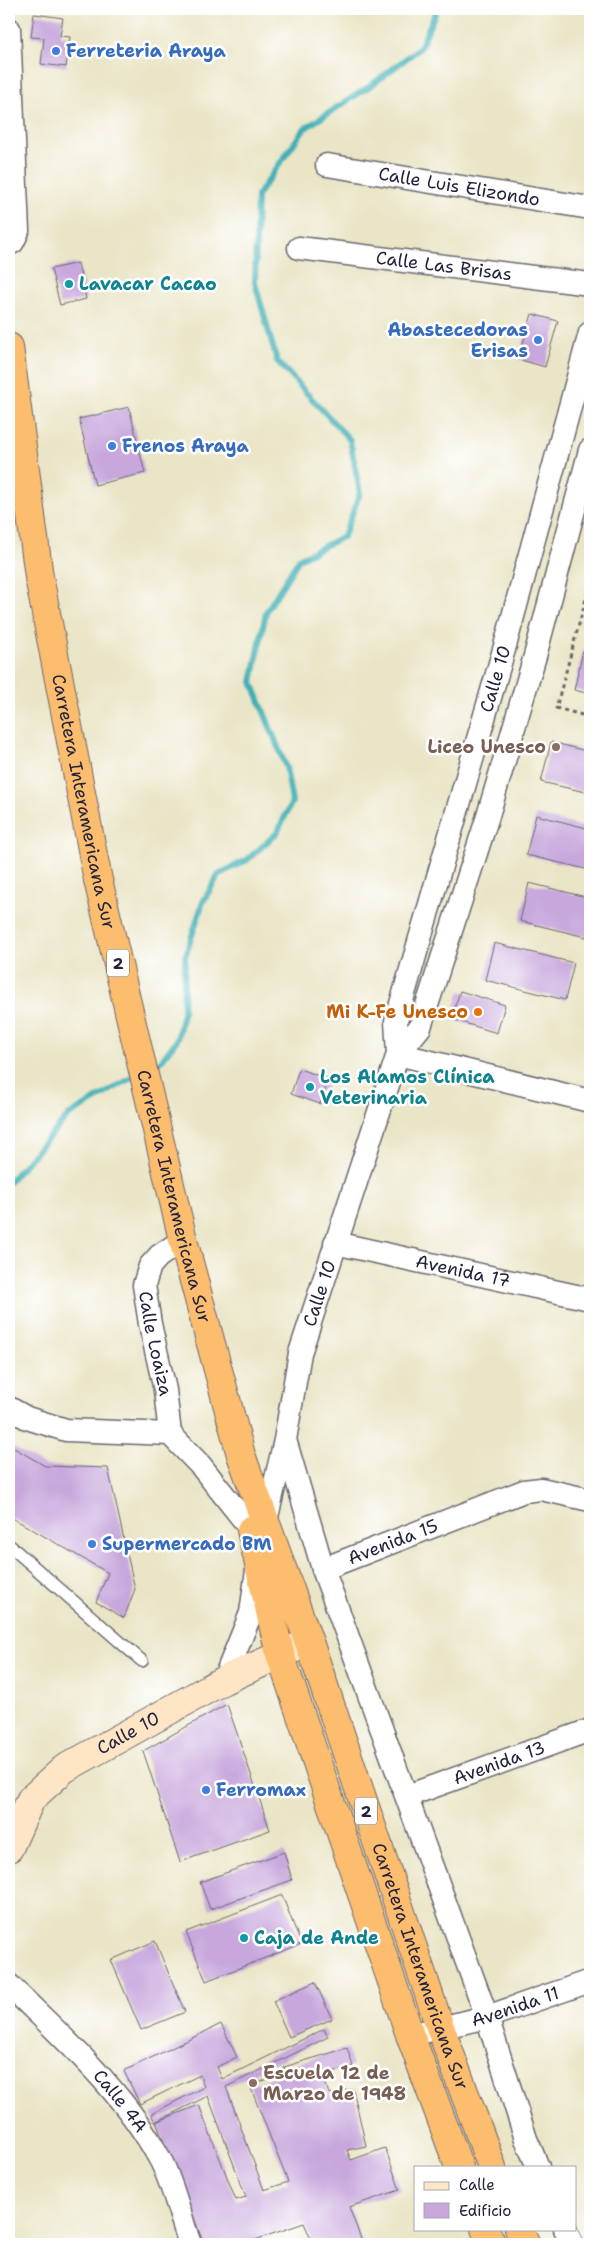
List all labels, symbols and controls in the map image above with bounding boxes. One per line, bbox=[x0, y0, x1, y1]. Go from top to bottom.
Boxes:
place label: Ferreteria Araya bbox=[66, 39, 227, 63]
marker: Ferreteria Araya bbox=[50, 45, 62, 57]
street label: Calle Luis Elizondo bbox=[377, 162, 542, 212]
street label: Calle Las Brisas bbox=[375, 246, 513, 286]
place label: Lavacar Cacao bbox=[79, 272, 217, 296]
marker: Lavacar Cacao bbox=[63, 278, 75, 290]
place label: Abastecedoras Erisas bbox=[387, 318, 528, 363]
marker: Abastecedoras Erisas bbox=[532, 334, 544, 346]
place label: Frenos Araya bbox=[122, 434, 249, 458]
marker: Frenos Araya bbox=[106, 440, 118, 452]
street label: Calle 10 bbox=[474, 643, 517, 715]
street label: Carretera Interamericana Sur bbox=[46, 672, 121, 932]
place label: Liceo Unesco bbox=[427, 735, 546, 759]
marker: Liceo Unesco bbox=[550, 741, 562, 753]
road number: 2 bbox=[107, 950, 129, 976]
place label: Mi K-Fe Unesco bbox=[326, 1000, 468, 1024]
marker: Mi K-Fe Unesco bbox=[472, 1006, 484, 1018]
place label: Los Alamos Clínica Veterinaria bbox=[320, 1065, 495, 1110]
street label: Carretera Interamericana Sur bbox=[131, 1067, 217, 1326]
marker: Los Alamos Clínica Veterinaria bbox=[304, 1081, 316, 1093]
street label: Avenida 17 bbox=[414, 1249, 512, 1293]
street label: Calle 10 bbox=[297, 1257, 342, 1330]
street label: Calle Loaiza bbox=[133, 1290, 178, 1397]
street label: Avenida 15 bbox=[344, 1514, 442, 1570]
place label: Supermercado BM bbox=[102, 1532, 272, 1556]
marker: Supermercado BM bbox=[86, 1538, 98, 1550]
street label: Calle 10 bbox=[93, 1706, 164, 1760]
street label: Avenida 13 bbox=[450, 1735, 548, 1790]
place label: Ferromax bbox=[216, 1778, 306, 1802]
marker: Ferromax bbox=[200, 1784, 212, 1796]
road number: 2 bbox=[355, 1798, 377, 1824]
street label: Carretera Interamericana Sur bbox=[366, 1840, 474, 2093]
place label: Caja de Ande bbox=[254, 1926, 379, 1950]
marker: Caja de Ande bbox=[238, 1932, 250, 1944]
street label: Avenida 11 bbox=[469, 1981, 562, 2032]
place label: Escuela 12 de Marzo de 1948 bbox=[263, 2061, 406, 2106]
street label: Calle 4A bbox=[88, 2064, 153, 2137]
marker: Escuela 12 de Marzo de 1948 bbox=[247, 2077, 259, 2089]
legend bbox=[414, 2166, 576, 2230]
text: Calle bbox=[459, 2175, 495, 2195]
text: Edificio bbox=[459, 2201, 511, 2221]

